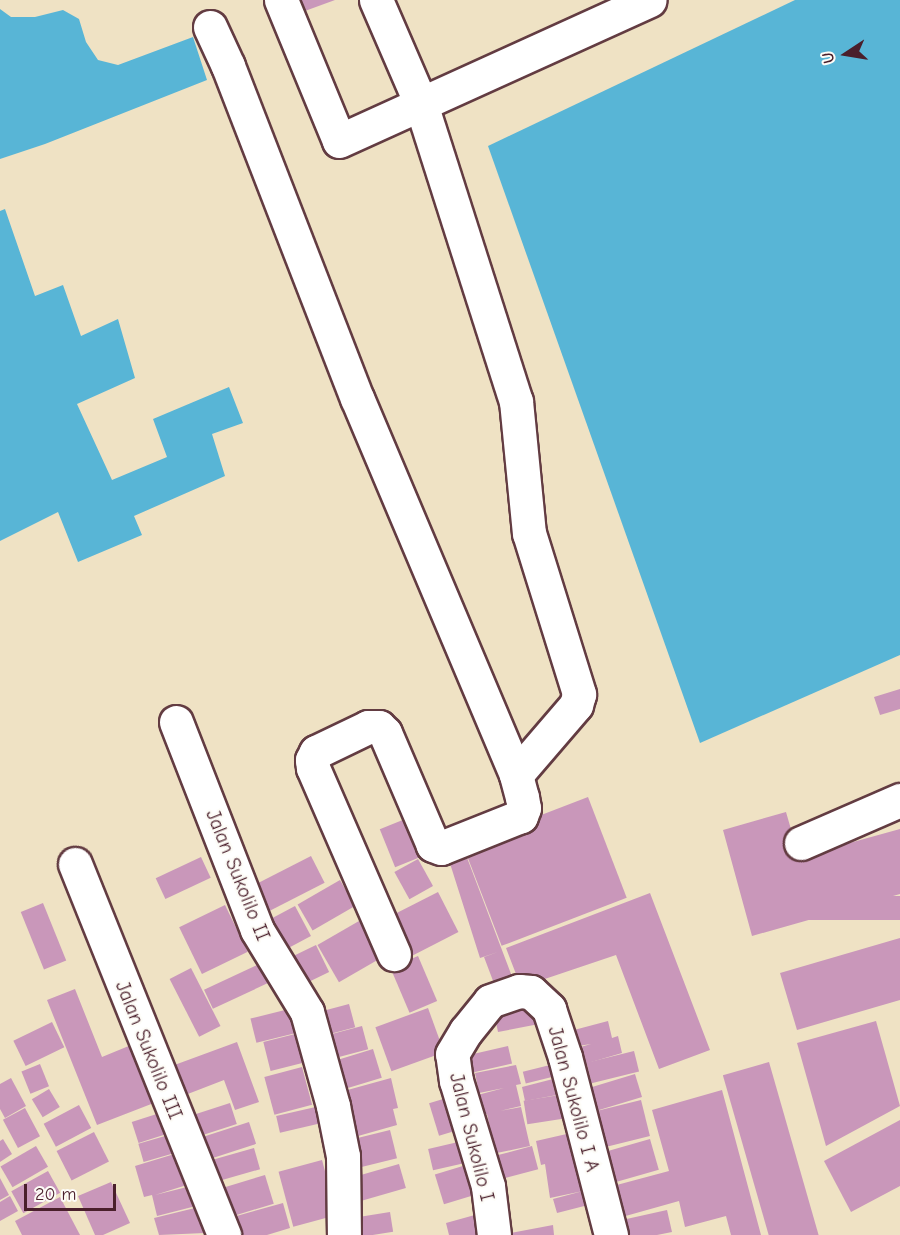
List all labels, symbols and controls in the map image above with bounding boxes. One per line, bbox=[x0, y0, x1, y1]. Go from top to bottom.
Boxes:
north arrow bbox=[816, 24, 876, 84]
text: U bbox=[818, 51, 838, 65]
street label: Jalan Sukolilo II bbox=[201, 806, 275, 944]
street label: Jalan Sukolilo III bbox=[110, 977, 188, 1123]
street label: Jalan Sukolilo I A bbox=[543, 1024, 605, 1174]
street label: Jalan Sukolilo I bbox=[444, 1070, 500, 1204]
scale bar bbox=[27, 1172, 118, 1210]
text: 20 m bbox=[35, 1184, 76, 1205]

